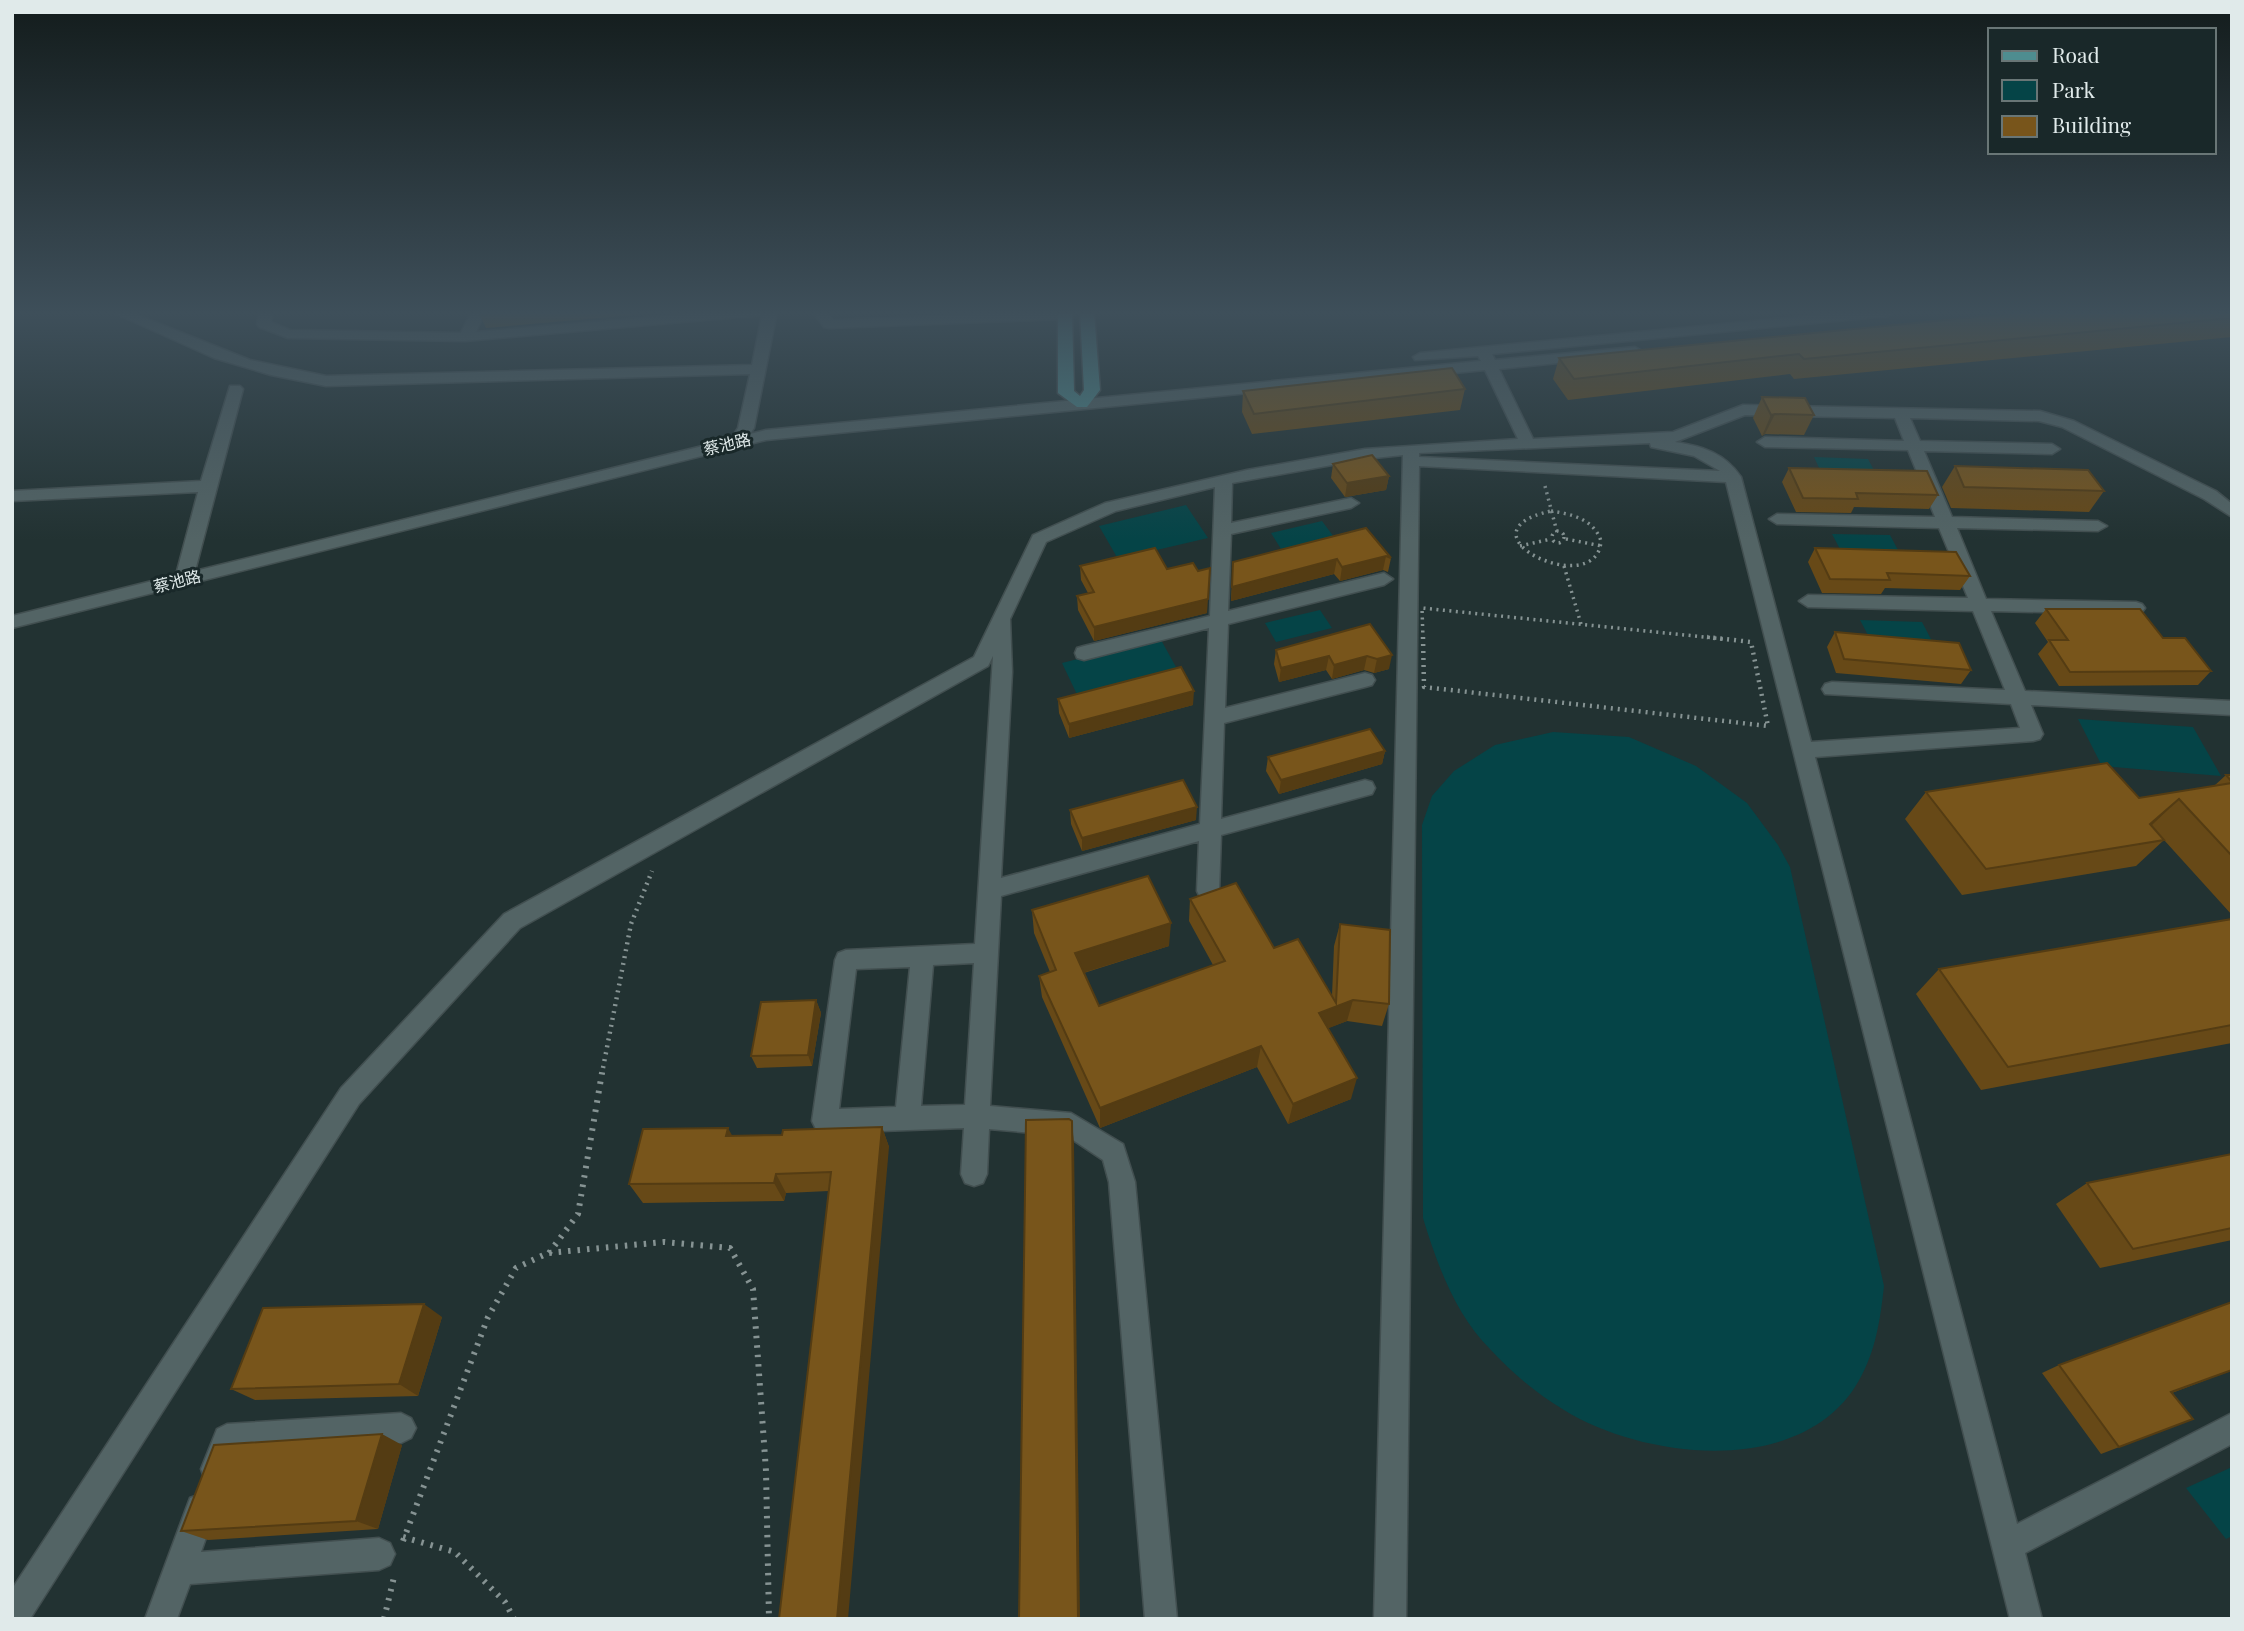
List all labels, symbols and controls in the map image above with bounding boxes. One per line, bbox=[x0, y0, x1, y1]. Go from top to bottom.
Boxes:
legend bbox=[1988, 28, 2216, 154]
text: Road bbox=[2052, 40, 2100, 68]
text: Park bbox=[2052, 75, 2096, 103]
text: Building bbox=[2052, 110, 2131, 138]
street label: 蔡池路 bbox=[701, 428, 753, 459]
street label: 蔡池路 bbox=[151, 565, 203, 597]

